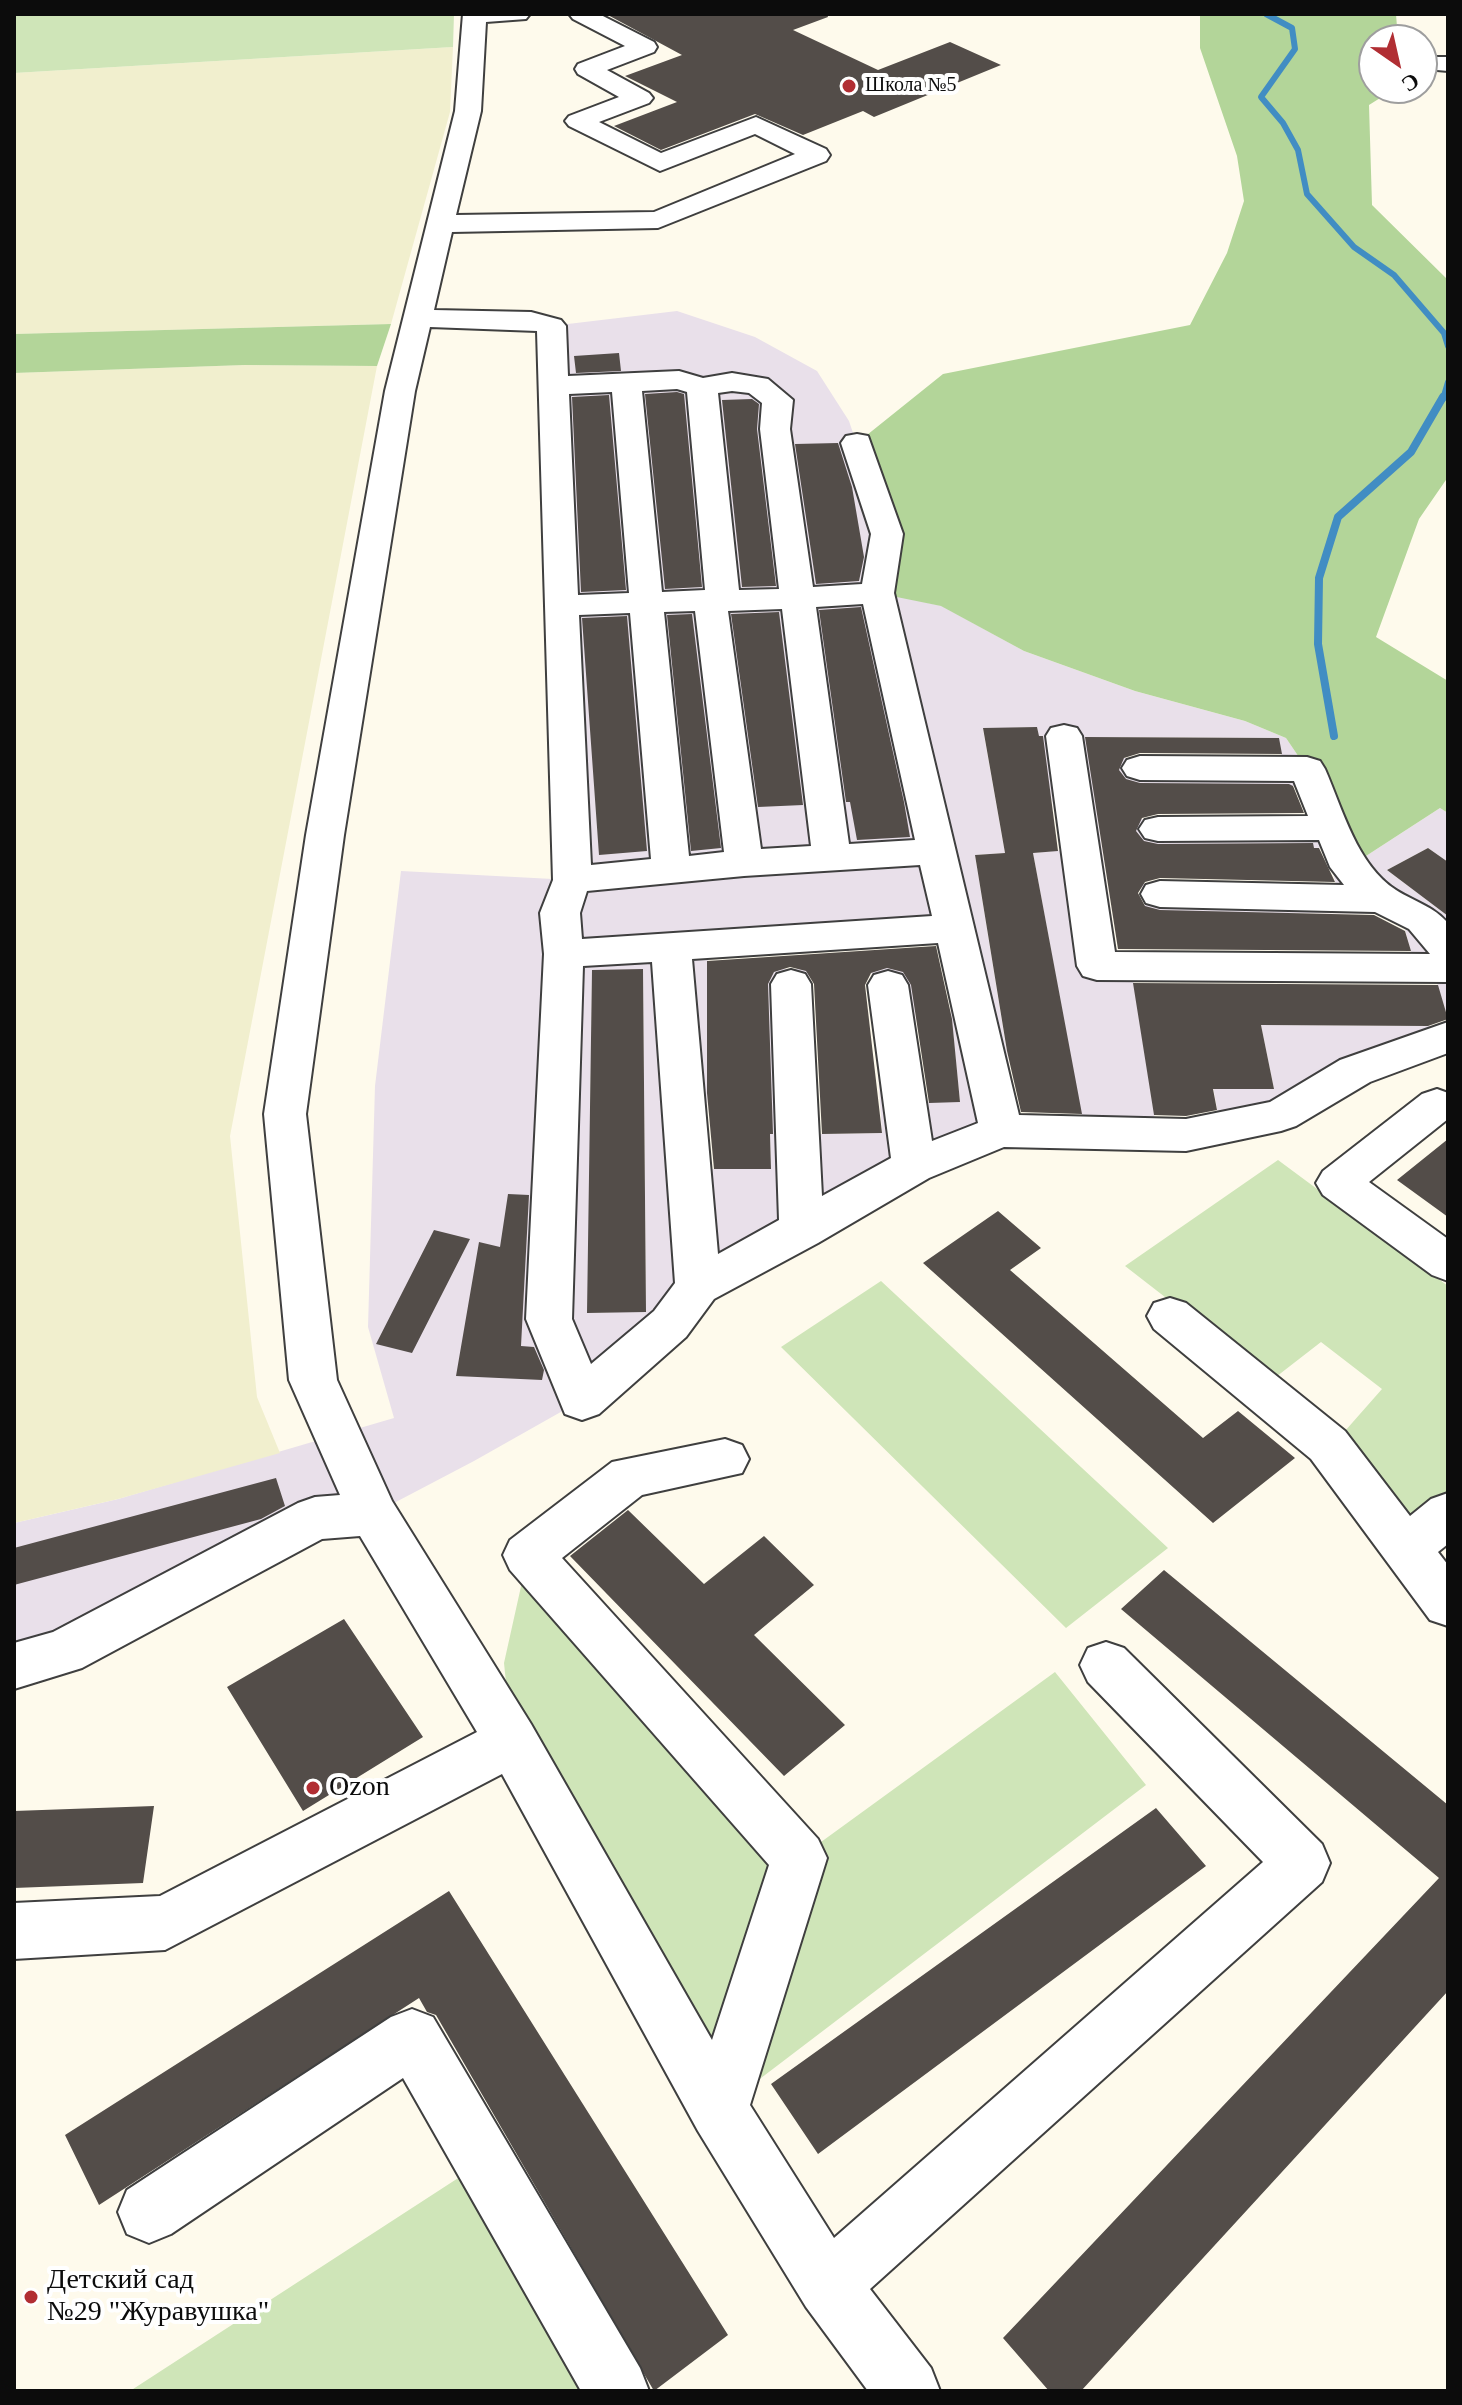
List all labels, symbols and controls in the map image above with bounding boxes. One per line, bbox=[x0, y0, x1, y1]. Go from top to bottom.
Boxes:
north arrow bbox=[1358, 24, 1438, 104]
text: С bbox=[1397, 68, 1424, 97]
place label: Школа №5 bbox=[865, 74, 957, 98]
marker: Школа №5 bbox=[840, 77, 858, 95]
place label: Ozon bbox=[329, 1771, 390, 1805]
marker: Ozon bbox=[304, 1779, 322, 1797]
place label: Детский сад №29 "Журавушка" bbox=[47, 2264, 269, 2330]
marker: Детский сад №29 "Журавушка" bbox=[22, 2288, 40, 2306]

